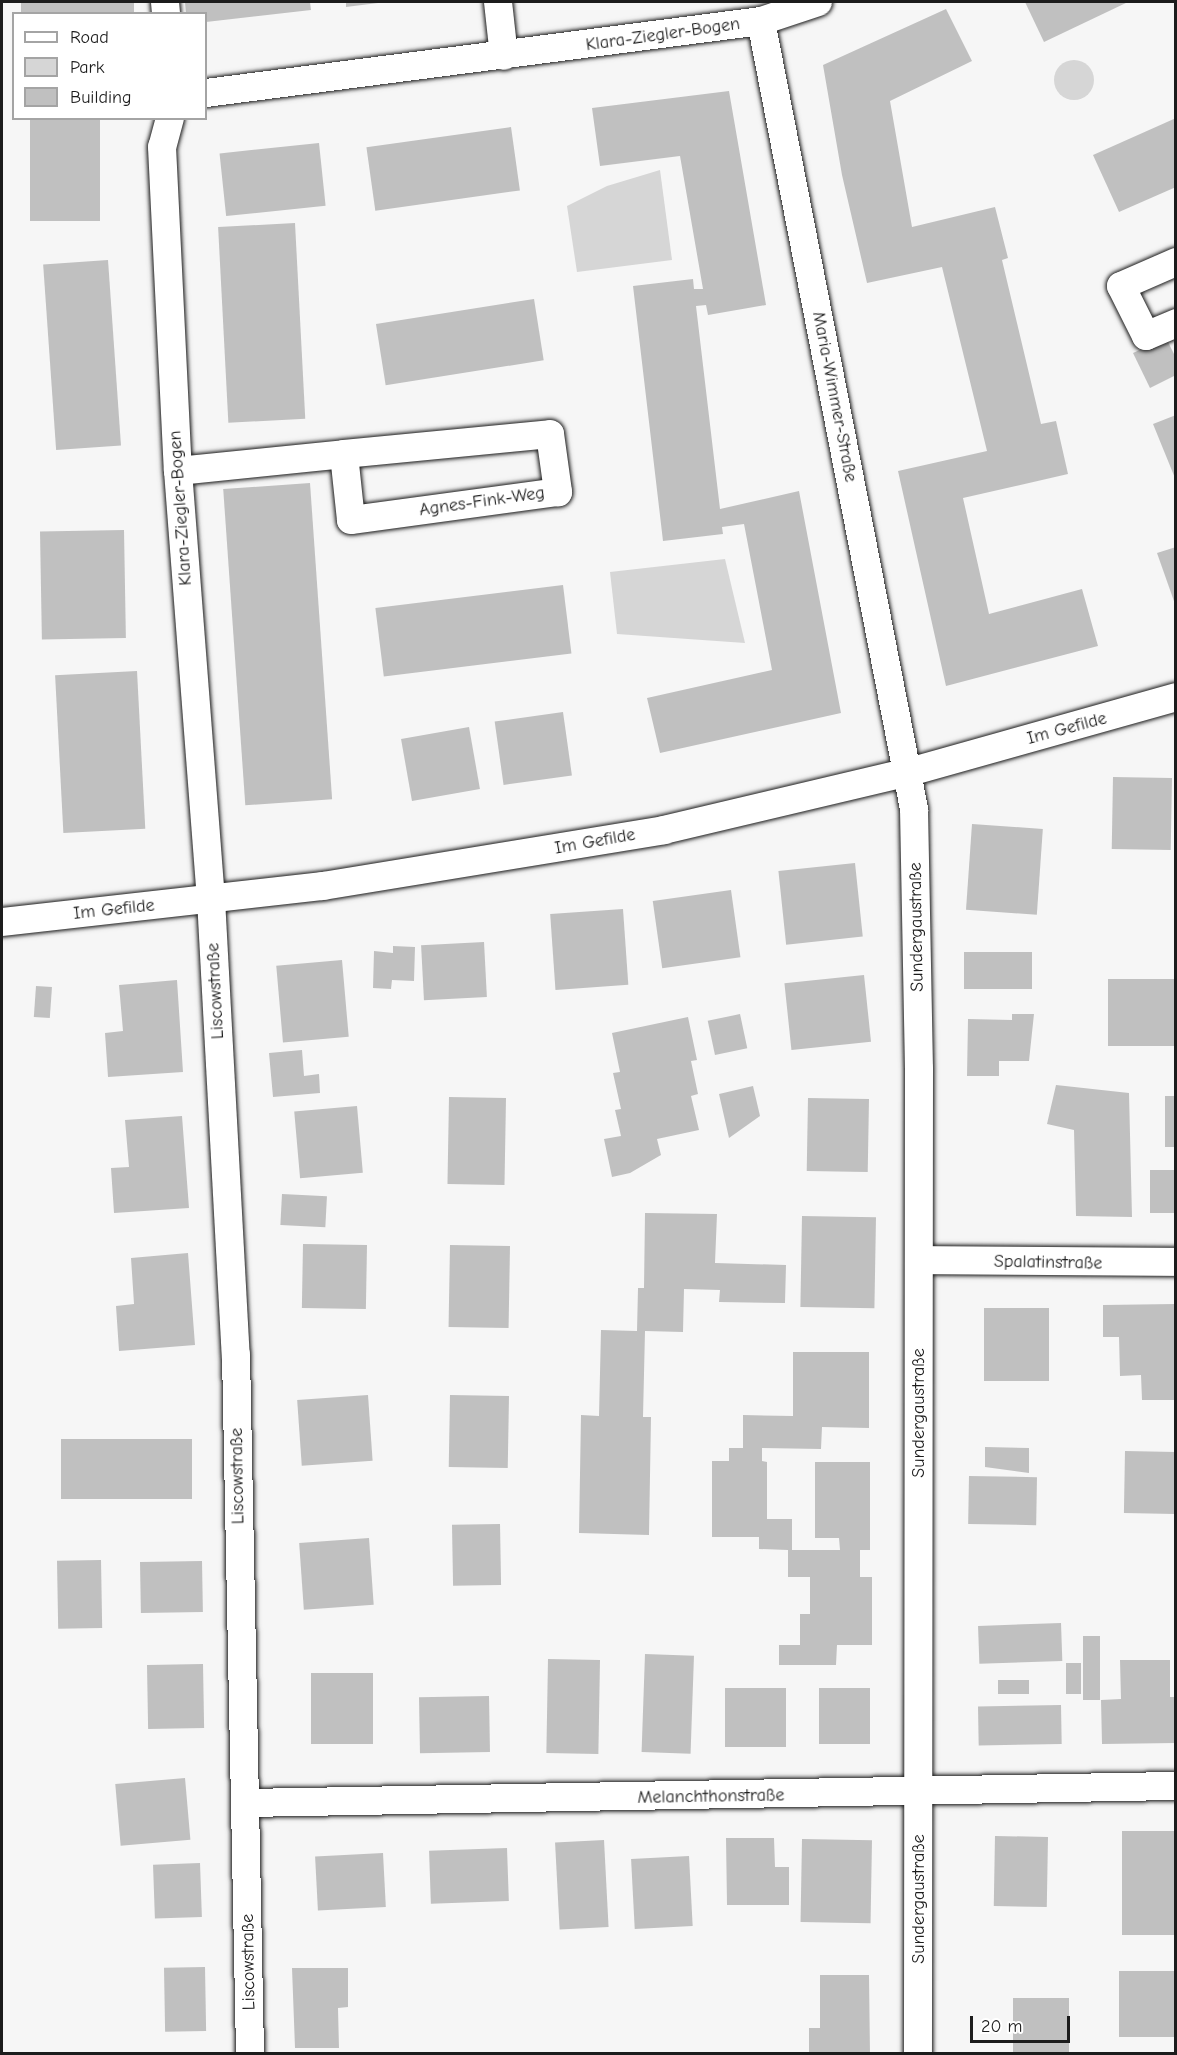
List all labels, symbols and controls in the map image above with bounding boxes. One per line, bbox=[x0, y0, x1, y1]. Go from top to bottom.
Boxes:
legend bbox=[12, 12, 207, 120]
street label: Klara-Ziegler-Bogen bbox=[584, 13, 742, 57]
text: Road bbox=[70, 27, 109, 48]
text: Park bbox=[70, 57, 104, 78]
text: Building bbox=[70, 87, 132, 108]
street label: Maria-Wimmer-Straße bbox=[807, 310, 861, 484]
street label: Klara-Ziegler-Bogen bbox=[165, 430, 197, 586]
street label: Agnes-Fink-Weg bbox=[418, 483, 546, 521]
street label: Im Gefilde bbox=[1025, 708, 1109, 750]
street label: Im Gefilde bbox=[553, 824, 637, 860]
street label: Sundergaustraße bbox=[905, 862, 929, 992]
street label: Im Gefilde bbox=[72, 895, 156, 925]
street label: Liscowstraße bbox=[203, 942, 229, 1040]
street label: Spalatinstraße bbox=[994, 1251, 1102, 1275]
street label: Sundergaustraße bbox=[908, 1348, 930, 1478]
street label: Liscowstraße bbox=[226, 1428, 250, 1524]
street label: Melanchthonstraße bbox=[637, 1785, 785, 1809]
street label: Sundergaustraße bbox=[908, 1834, 930, 1964]
street label: Liscowstraße bbox=[237, 1914, 261, 2010]
scale bar bbox=[973, 2004, 1074, 2042]
text: 20 m bbox=[981, 2016, 1022, 2037]

